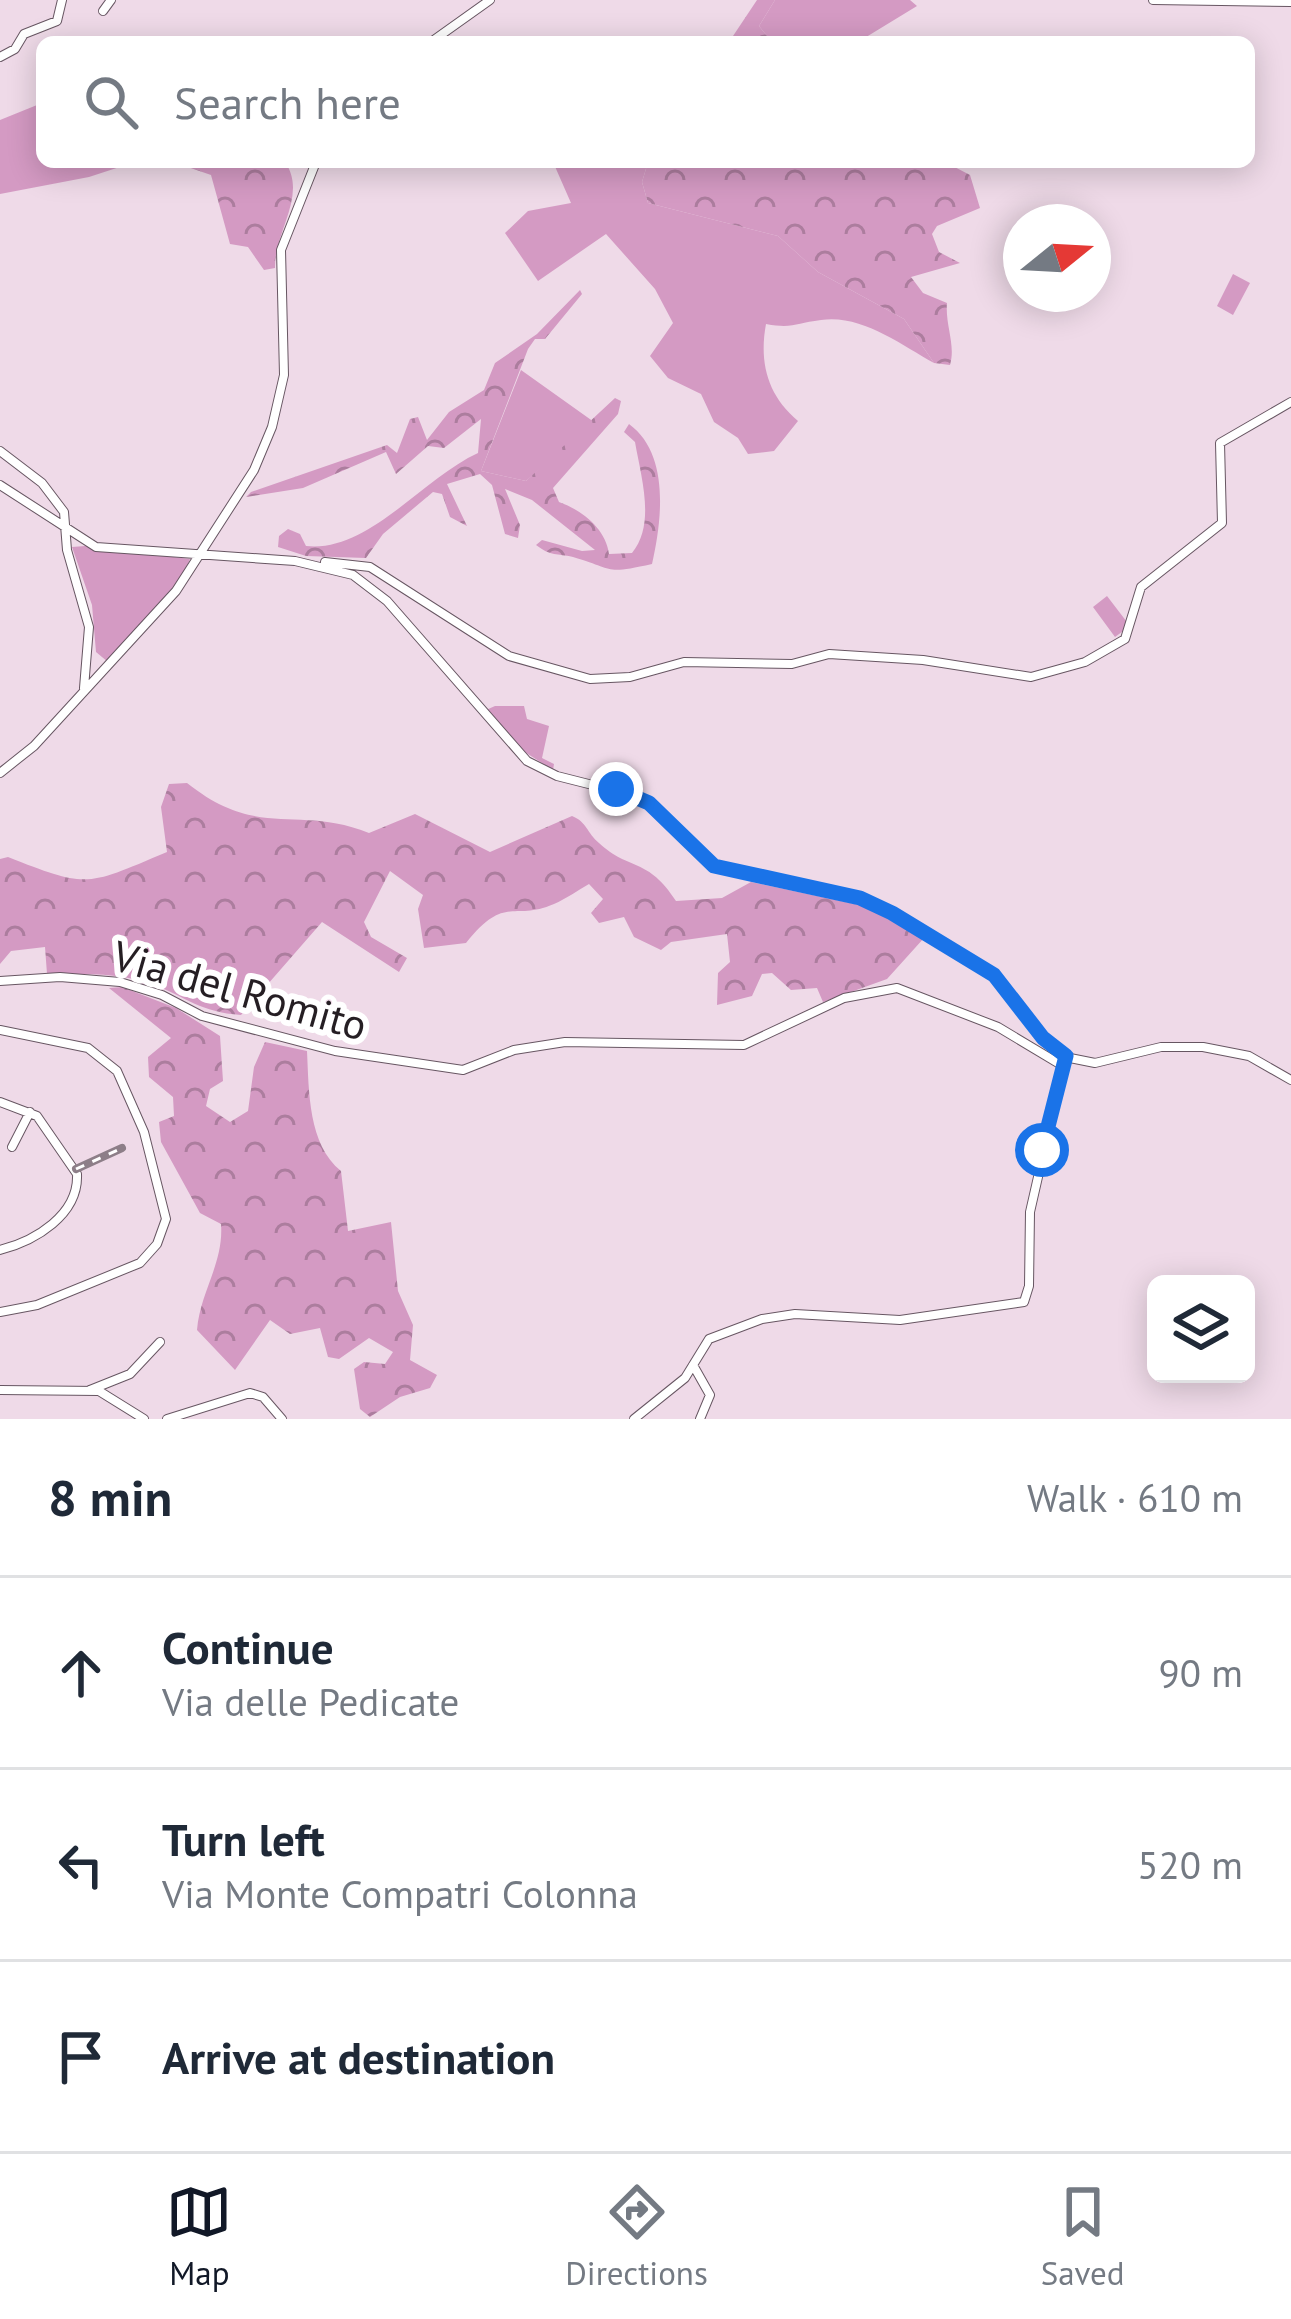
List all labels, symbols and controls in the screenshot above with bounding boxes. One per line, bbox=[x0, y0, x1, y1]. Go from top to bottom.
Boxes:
search box bbox=[36, 36, 1255, 168]
icon: search bbox=[78, 69, 144, 135]
text: Search here bbox=[174, 73, 401, 131]
north arrow bbox=[1003, 204, 1111, 312]
route end bbox=[589, 762, 643, 816]
street label: Via del Romito bbox=[106, 927, 373, 1053]
route start bbox=[1015, 1123, 1069, 1177]
map controls bbox=[1147, 1275, 1255, 1383]
button: layers bbox=[1147, 1275, 1255, 1383]
text: 8 min bbox=[48, 1464, 172, 1530]
text: Walk · 610 m bbox=[1027, 1472, 1243, 1523]
text: Continue bbox=[162, 1618, 334, 1676]
icon: ahead bbox=[48, 1640, 114, 1706]
text: 90 m bbox=[1158, 1647, 1243, 1698]
text: Via delle Pedicate bbox=[162, 1676, 459, 1727]
text: Turn left bbox=[162, 1810, 325, 1868]
icon: left bbox=[48, 1832, 114, 1898]
text: 520 m bbox=[1137, 1839, 1243, 1890]
text: Via Monte Compatri Colonna bbox=[162, 1868, 638, 1919]
icon: arrive bbox=[48, 2024, 114, 2090]
text: Arrive at destination bbox=[162, 2028, 555, 2086]
tab: Map bbox=[166, 2179, 232, 2294]
tab: Directions bbox=[565, 2179, 708, 2294]
tab: Saved bbox=[1041, 2179, 1125, 2294]

